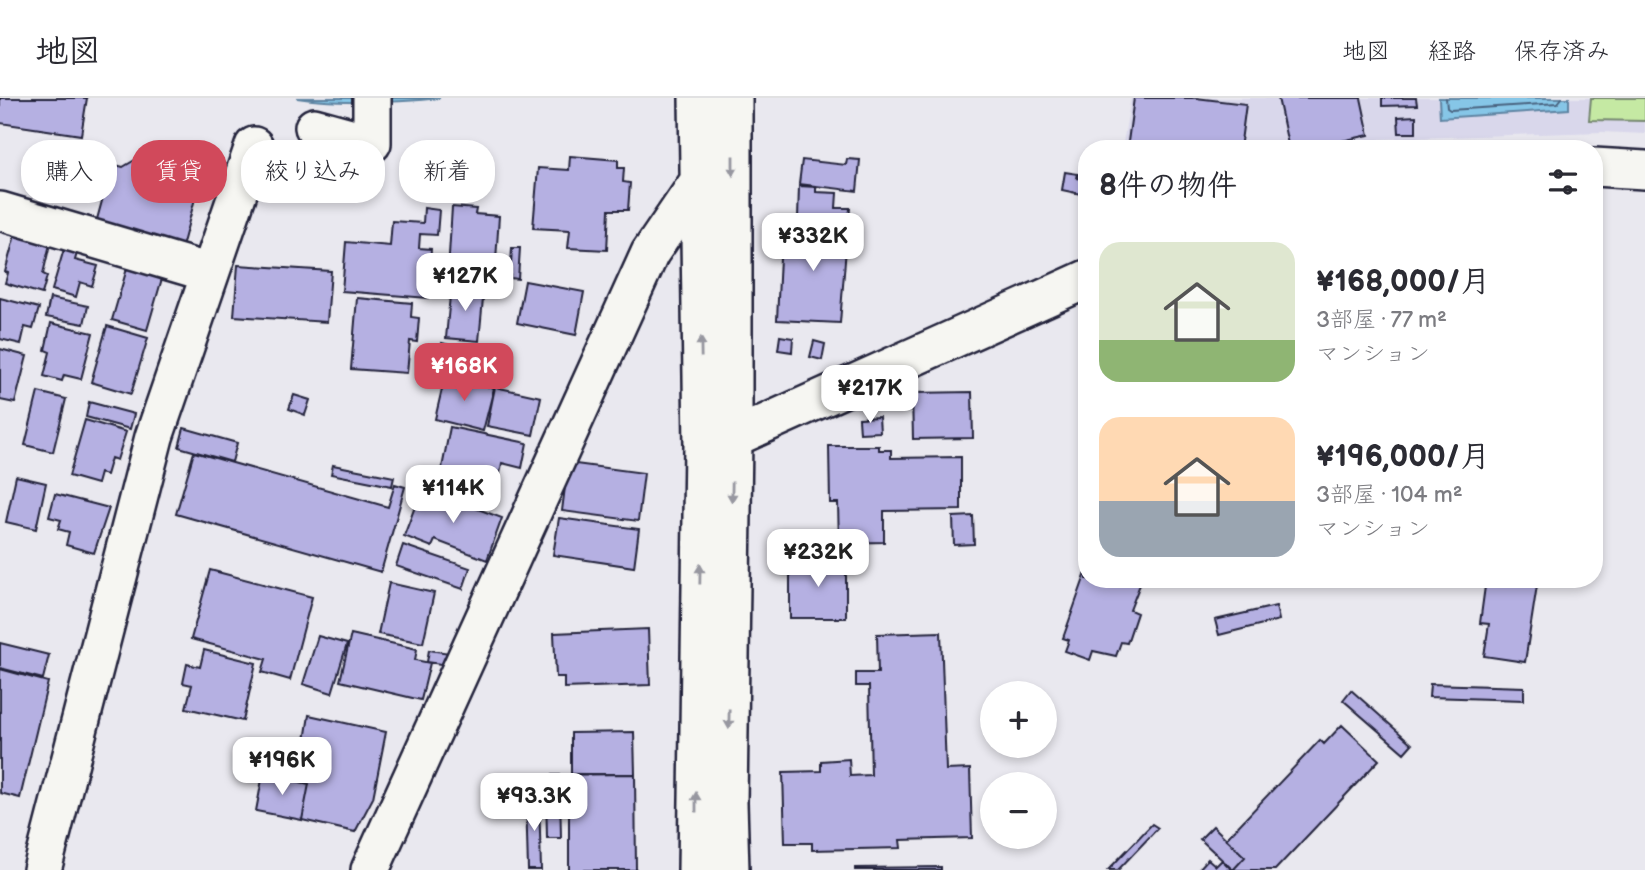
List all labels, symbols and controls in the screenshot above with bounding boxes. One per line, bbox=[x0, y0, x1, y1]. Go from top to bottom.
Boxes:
text: 地図 bbox=[35, 32, 101, 72]
text: 地図 bbox=[1342, 37, 1390, 66]
text: 経路 bbox=[1428, 37, 1476, 66]
text: 保存済み bbox=[1514, 37, 1610, 66]
chip: 購入 bbox=[21, 140, 117, 203]
chip: 賃貸 bbox=[131, 140, 227, 203]
chip: 絞り込み bbox=[241, 140, 385, 203]
chip: 新着 bbox=[399, 140, 495, 203]
one-way arrow bbox=[727, 155, 739, 177]
icon: filters bbox=[1544, 163, 1582, 201]
text: 8件の物件 bbox=[1099, 168, 1237, 204]
pin: ¥332K bbox=[764, 214, 862, 273]
text: ¥332K bbox=[778, 222, 848, 250]
pin: ¥127K bbox=[416, 254, 514, 313]
text: ¥127K bbox=[432, 262, 498, 290]
text: ¥168,000/月 bbox=[1316, 264, 1490, 300]
icon: home bbox=[1155, 270, 1239, 354]
text: 3部屋 · 77 m² bbox=[1316, 306, 1447, 334]
one-way arrow bbox=[695, 336, 707, 358]
text: マンション bbox=[1316, 340, 1430, 368]
pin: ¥168K bbox=[415, 344, 513, 403]
text: ¥168K bbox=[430, 352, 498, 380]
pin: ¥217K bbox=[821, 366, 919, 425]
text: ¥217K bbox=[837, 374, 903, 402]
text: ¥196,000/月 bbox=[1316, 439, 1490, 475]
icon: home bbox=[1155, 445, 1239, 529]
pin: ¥114K bbox=[404, 466, 502, 525]
text: ¥114K bbox=[422, 474, 484, 502]
one-way arrow bbox=[726, 481, 738, 503]
text: 3部屋 · 104 m² bbox=[1316, 481, 1463, 509]
text: マンション bbox=[1316, 515, 1430, 543]
pin: ¥232K bbox=[769, 530, 867, 589]
text: ¥232K bbox=[783, 538, 853, 566]
one-way arrow bbox=[694, 563, 706, 585]
map controls bbox=[980, 681, 1057, 849]
button: + bbox=[980, 681, 1057, 758]
one-way arrow bbox=[723, 708, 735, 730]
pin: ¥196K bbox=[233, 738, 331, 797]
text: ¥196K bbox=[249, 746, 315, 774]
button: − bbox=[980, 772, 1057, 849]
pin: ¥93.3K bbox=[477, 774, 591, 833]
text: ¥93.3K bbox=[496, 782, 572, 810]
one-way arrow bbox=[690, 791, 702, 813]

